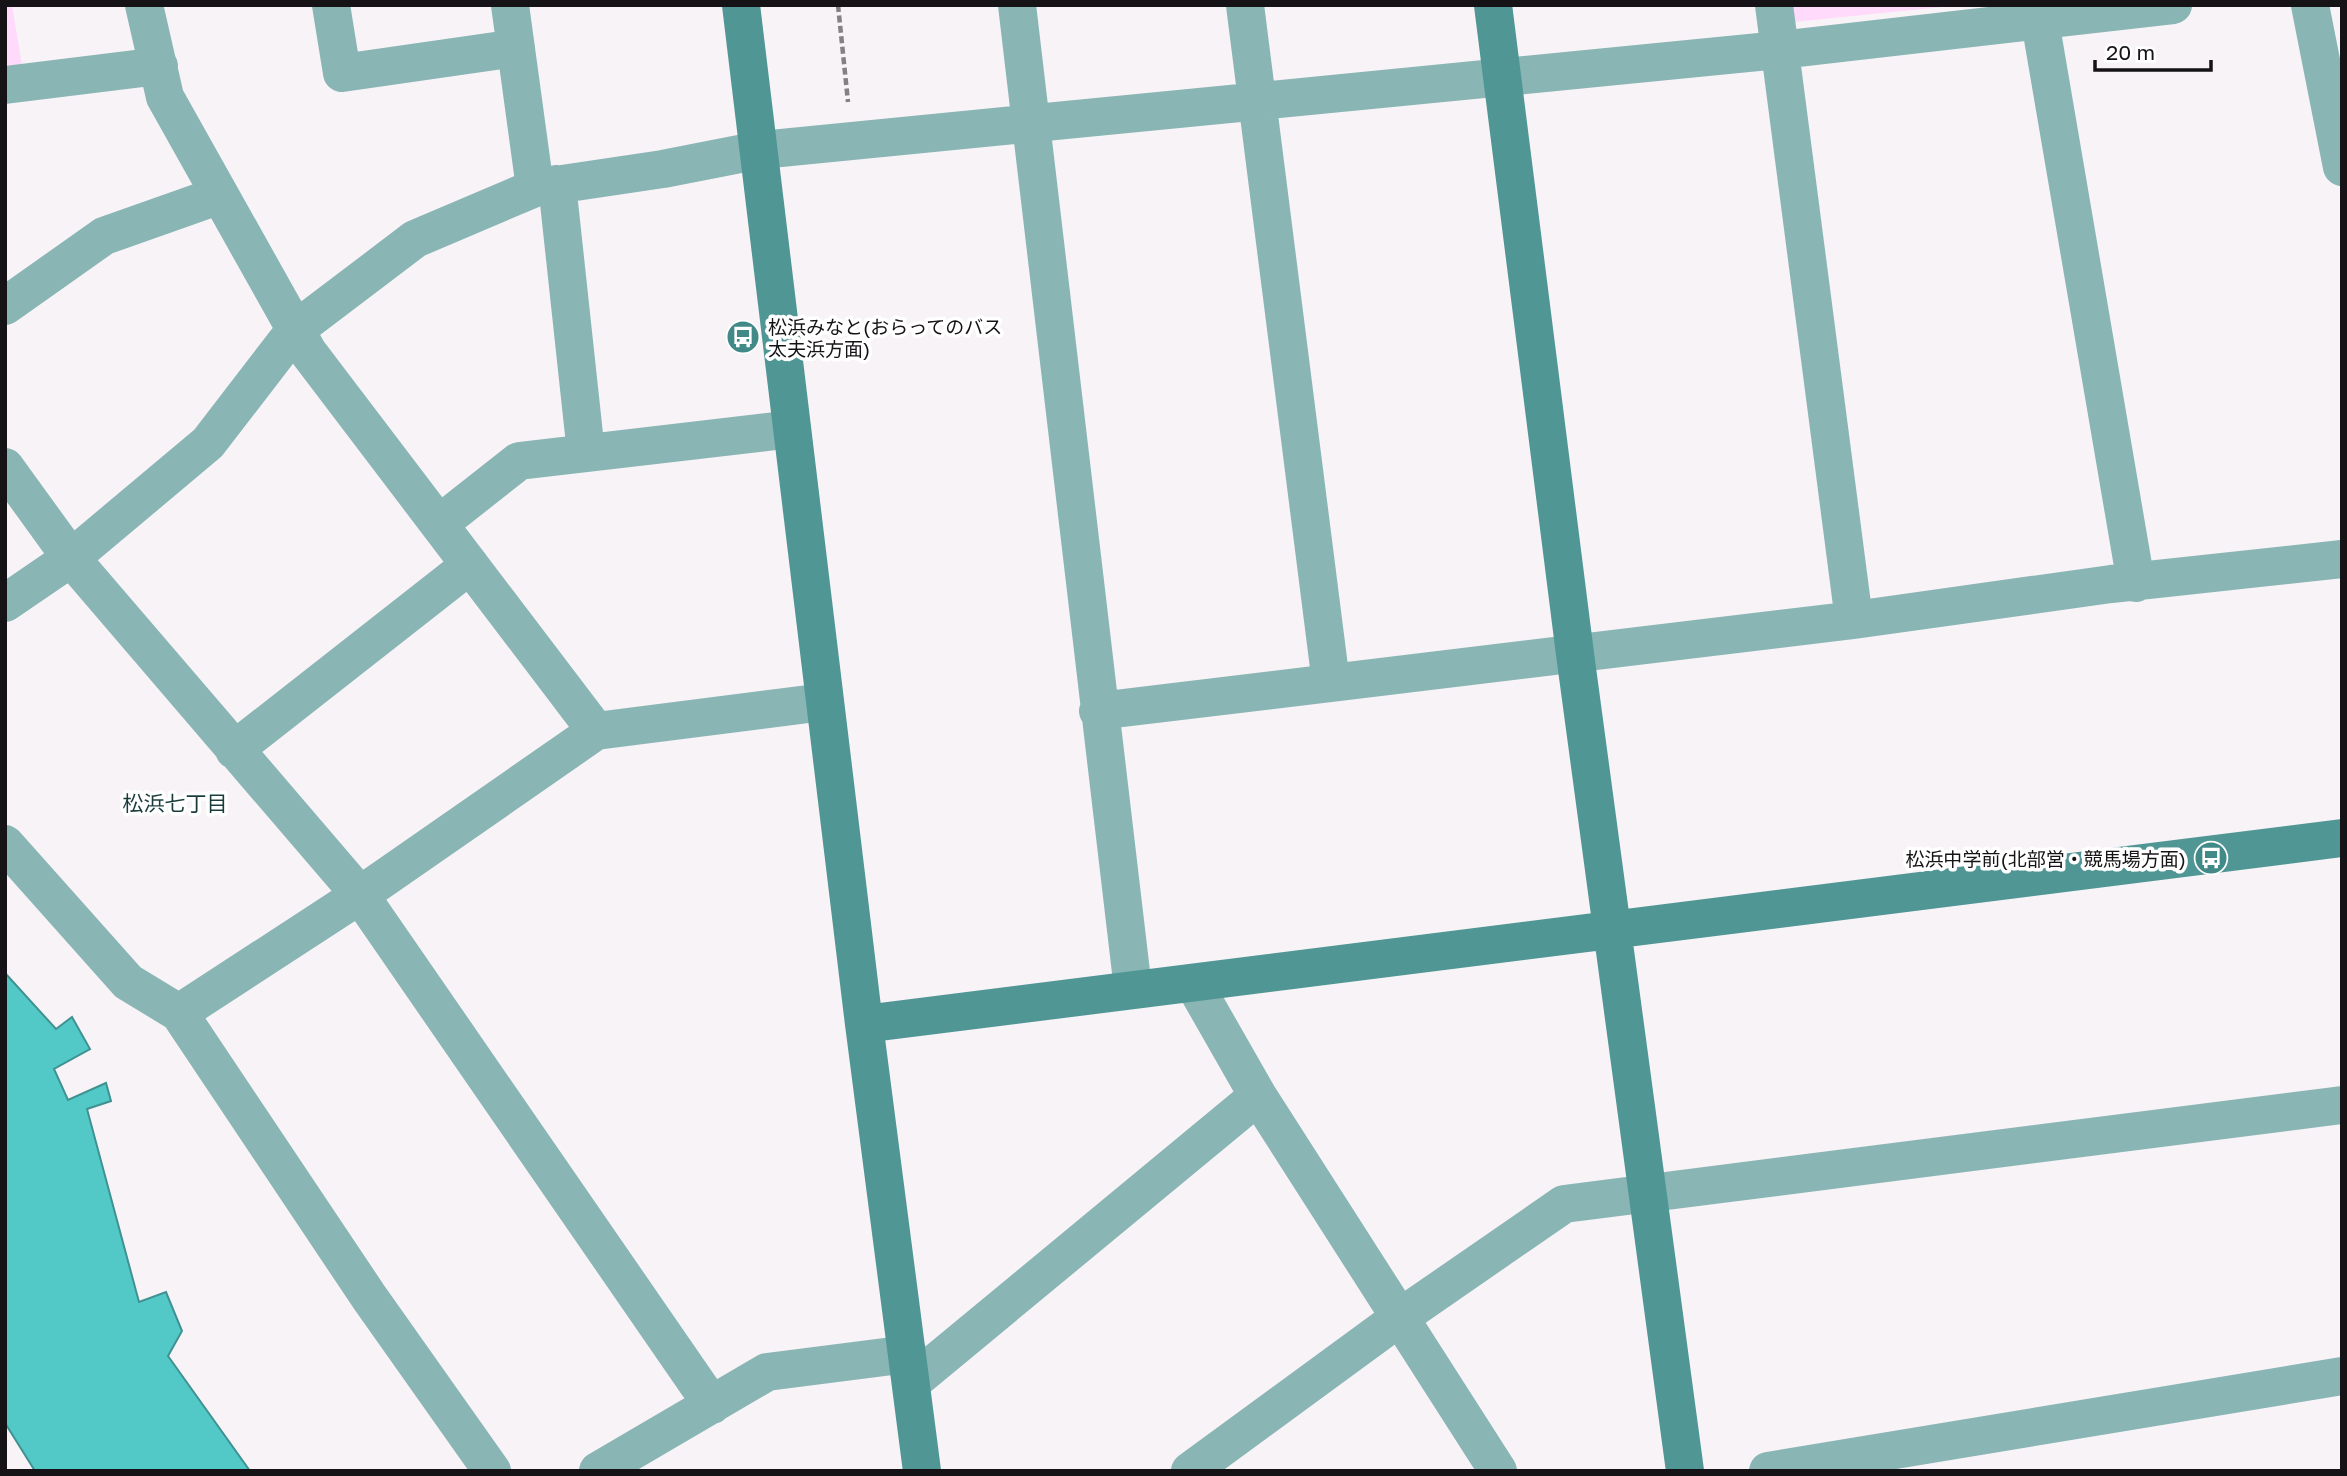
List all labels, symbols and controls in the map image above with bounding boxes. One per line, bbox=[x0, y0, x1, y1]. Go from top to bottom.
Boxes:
scale bar bbox=[2095, 28, 2210, 72]
text: 20 m bbox=[2106, 39, 2155, 65]
place label: 松浜みなと(おらってのバス 太夫浜方面) bbox=[768, 315, 1002, 360]
bus stop icon: 松浜みなと(おらってのバス 太夫浜方面) bbox=[724, 318, 762, 356]
district label: 松浜七丁目 bbox=[123, 790, 228, 816]
bus stop icon: 松浜中学前(北部営・競馬場方面) bbox=[2192, 839, 2230, 877]
place label: 松浜中学前(北部営・競馬場方面) bbox=[1906, 847, 2186, 870]

